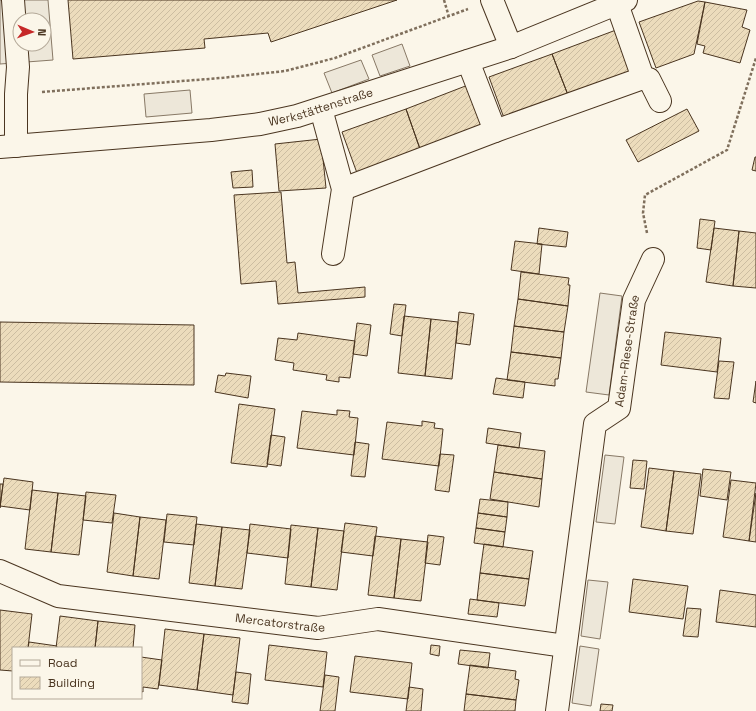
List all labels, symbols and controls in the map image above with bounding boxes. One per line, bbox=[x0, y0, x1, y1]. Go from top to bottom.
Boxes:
north arrow bbox=[12, 12, 52, 52]
text: N bbox=[35, 28, 49, 36]
street label: Werkstättenstraße bbox=[267, 84, 375, 130]
street label: Adam-Riese-Straße bbox=[611, 292, 643, 408]
street label: Mercatorstraße bbox=[234, 610, 326, 636]
legend bbox=[12, 647, 142, 699]
text: Road bbox=[48, 655, 77, 671]
text: Building bbox=[48, 675, 95, 691]

